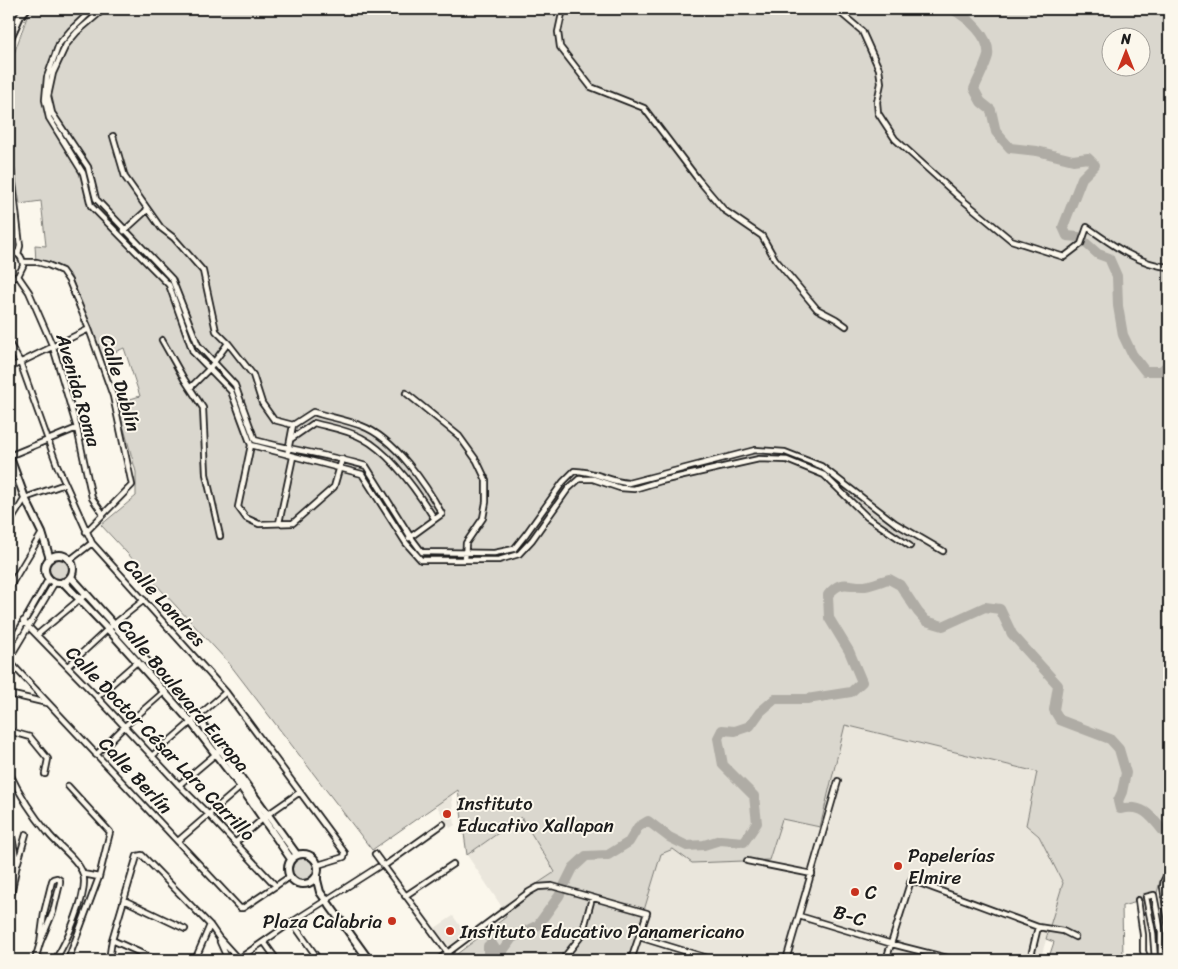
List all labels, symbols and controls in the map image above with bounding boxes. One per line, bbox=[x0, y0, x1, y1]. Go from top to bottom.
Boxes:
text: N bbox=[1120, 27, 1131, 52]
north arrow bbox=[1100, 28, 1150, 78]
street label: Avenida Roma bbox=[46, 329, 111, 451]
street label: Calle Dublín bbox=[91, 331, 150, 436]
street label: Calle Londres bbox=[115, 550, 214, 655]
street label: Calle Boulevard Europa bbox=[109, 611, 258, 780]
street label: Calle Doctor César Lara Carrillo bbox=[58, 638, 264, 849]
street label: Calle Berlín bbox=[91, 729, 181, 822]
place label: Instituto Educativo Xallapan bbox=[456, 787, 614, 842]
marker: Instituto Educativo Xallapan bbox=[441, 808, 453, 820]
place label: Papelerías Elmire bbox=[908, 839, 995, 894]
marker: Papelerías Elmire bbox=[892, 860, 904, 872]
place label: C bbox=[865, 876, 877, 909]
marker: C bbox=[849, 886, 861, 898]
street label: B-C bbox=[829, 895, 870, 936]
place label: Plaza Calabria bbox=[263, 905, 382, 938]
marker: Plaza Calabria bbox=[386, 915, 398, 927]
place label: Instituto Educativo Panamericano bbox=[459, 915, 745, 948]
marker: Instituto Educativo Panamericano bbox=[444, 925, 456, 937]

